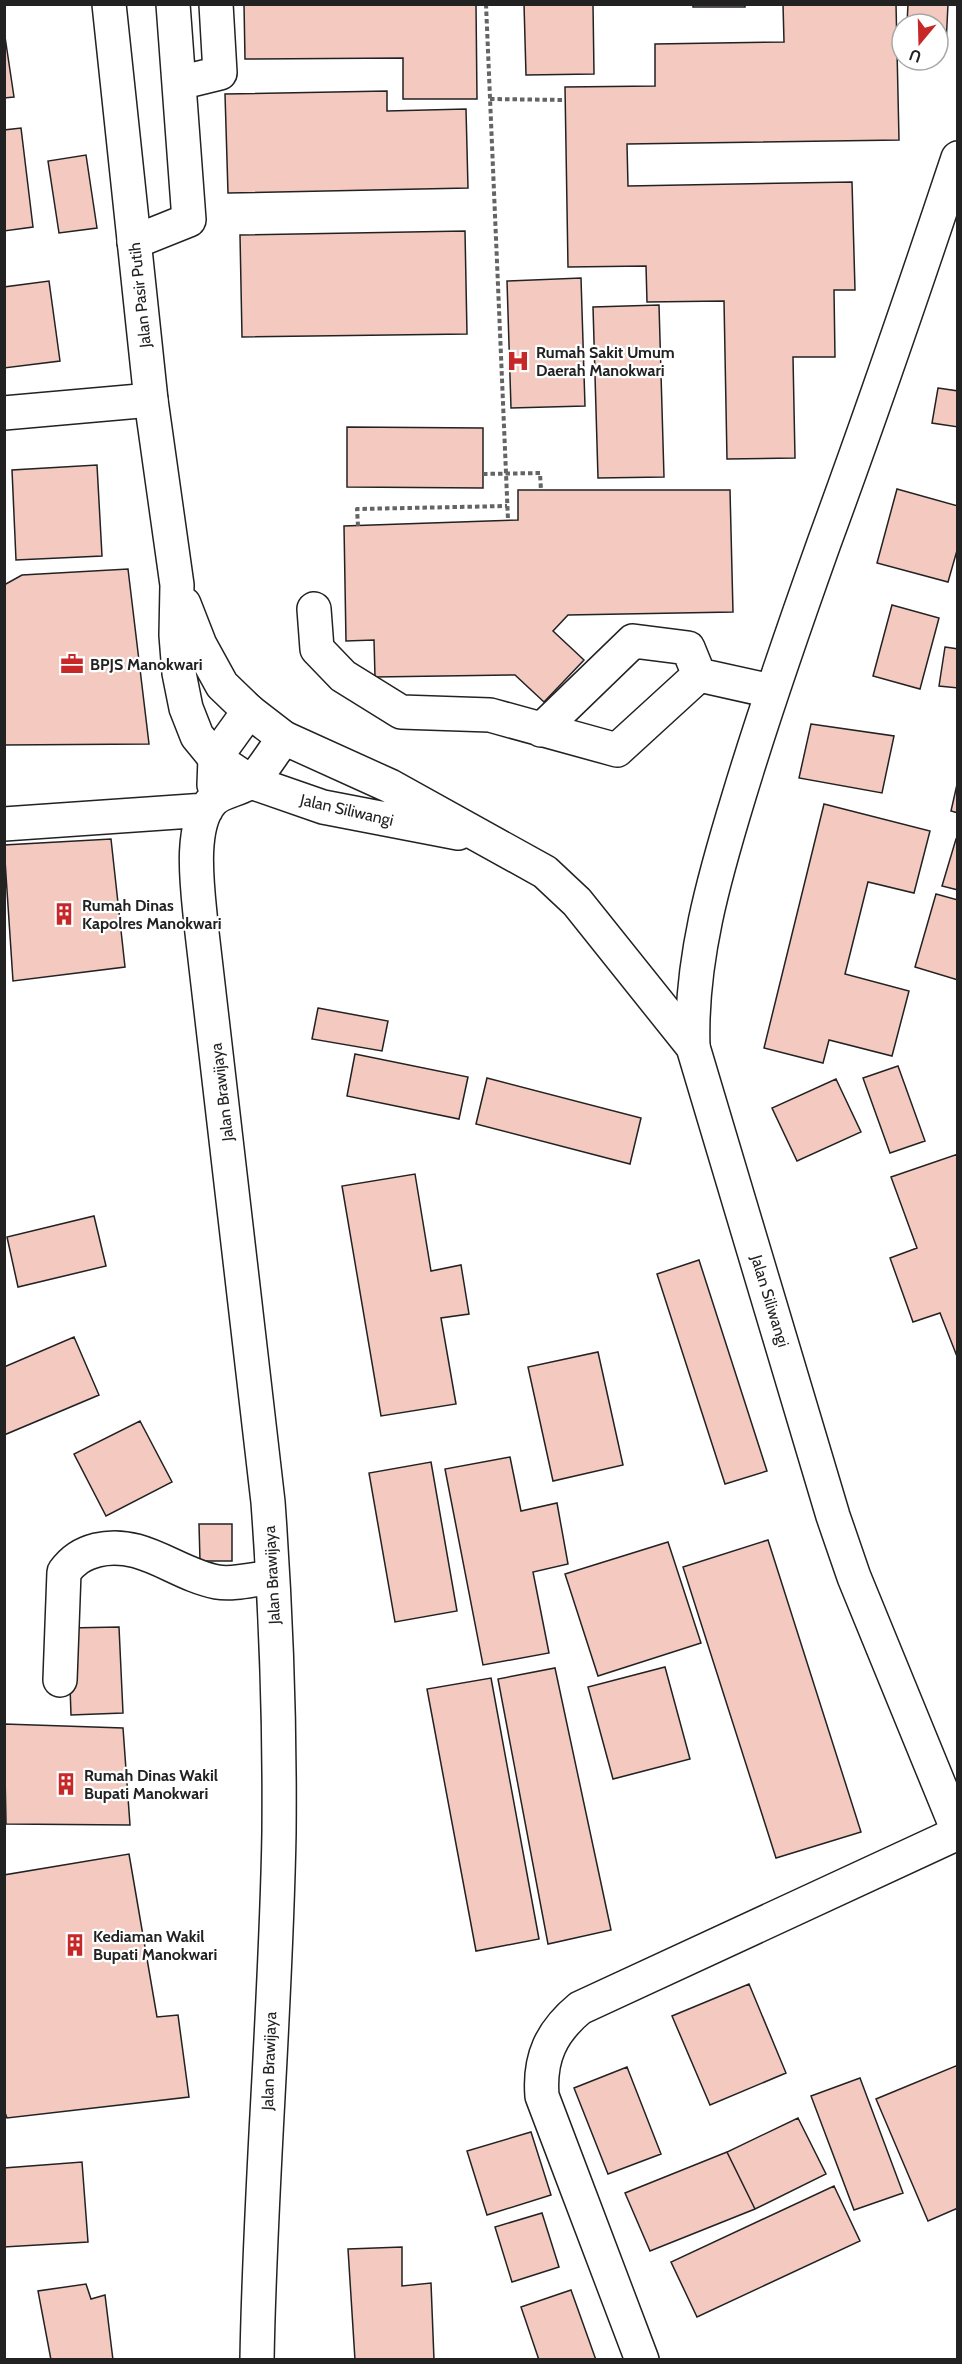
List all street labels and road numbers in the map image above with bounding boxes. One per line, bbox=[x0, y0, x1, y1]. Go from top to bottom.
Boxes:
street label: Jalan Pasir Putih bbox=[125, 241, 155, 350]
street label: Jalan Siliwangi bbox=[297, 790, 396, 830]
street label: Jalan Brawijaya bbox=[207, 1041, 238, 1143]
street label: Jalan Siliwangi bbox=[747, 1252, 793, 1349]
street label: Jalan Brawijaya bbox=[260, 1525, 284, 1626]
street label: Jalan Brawijaya bbox=[258, 2011, 280, 2112]

